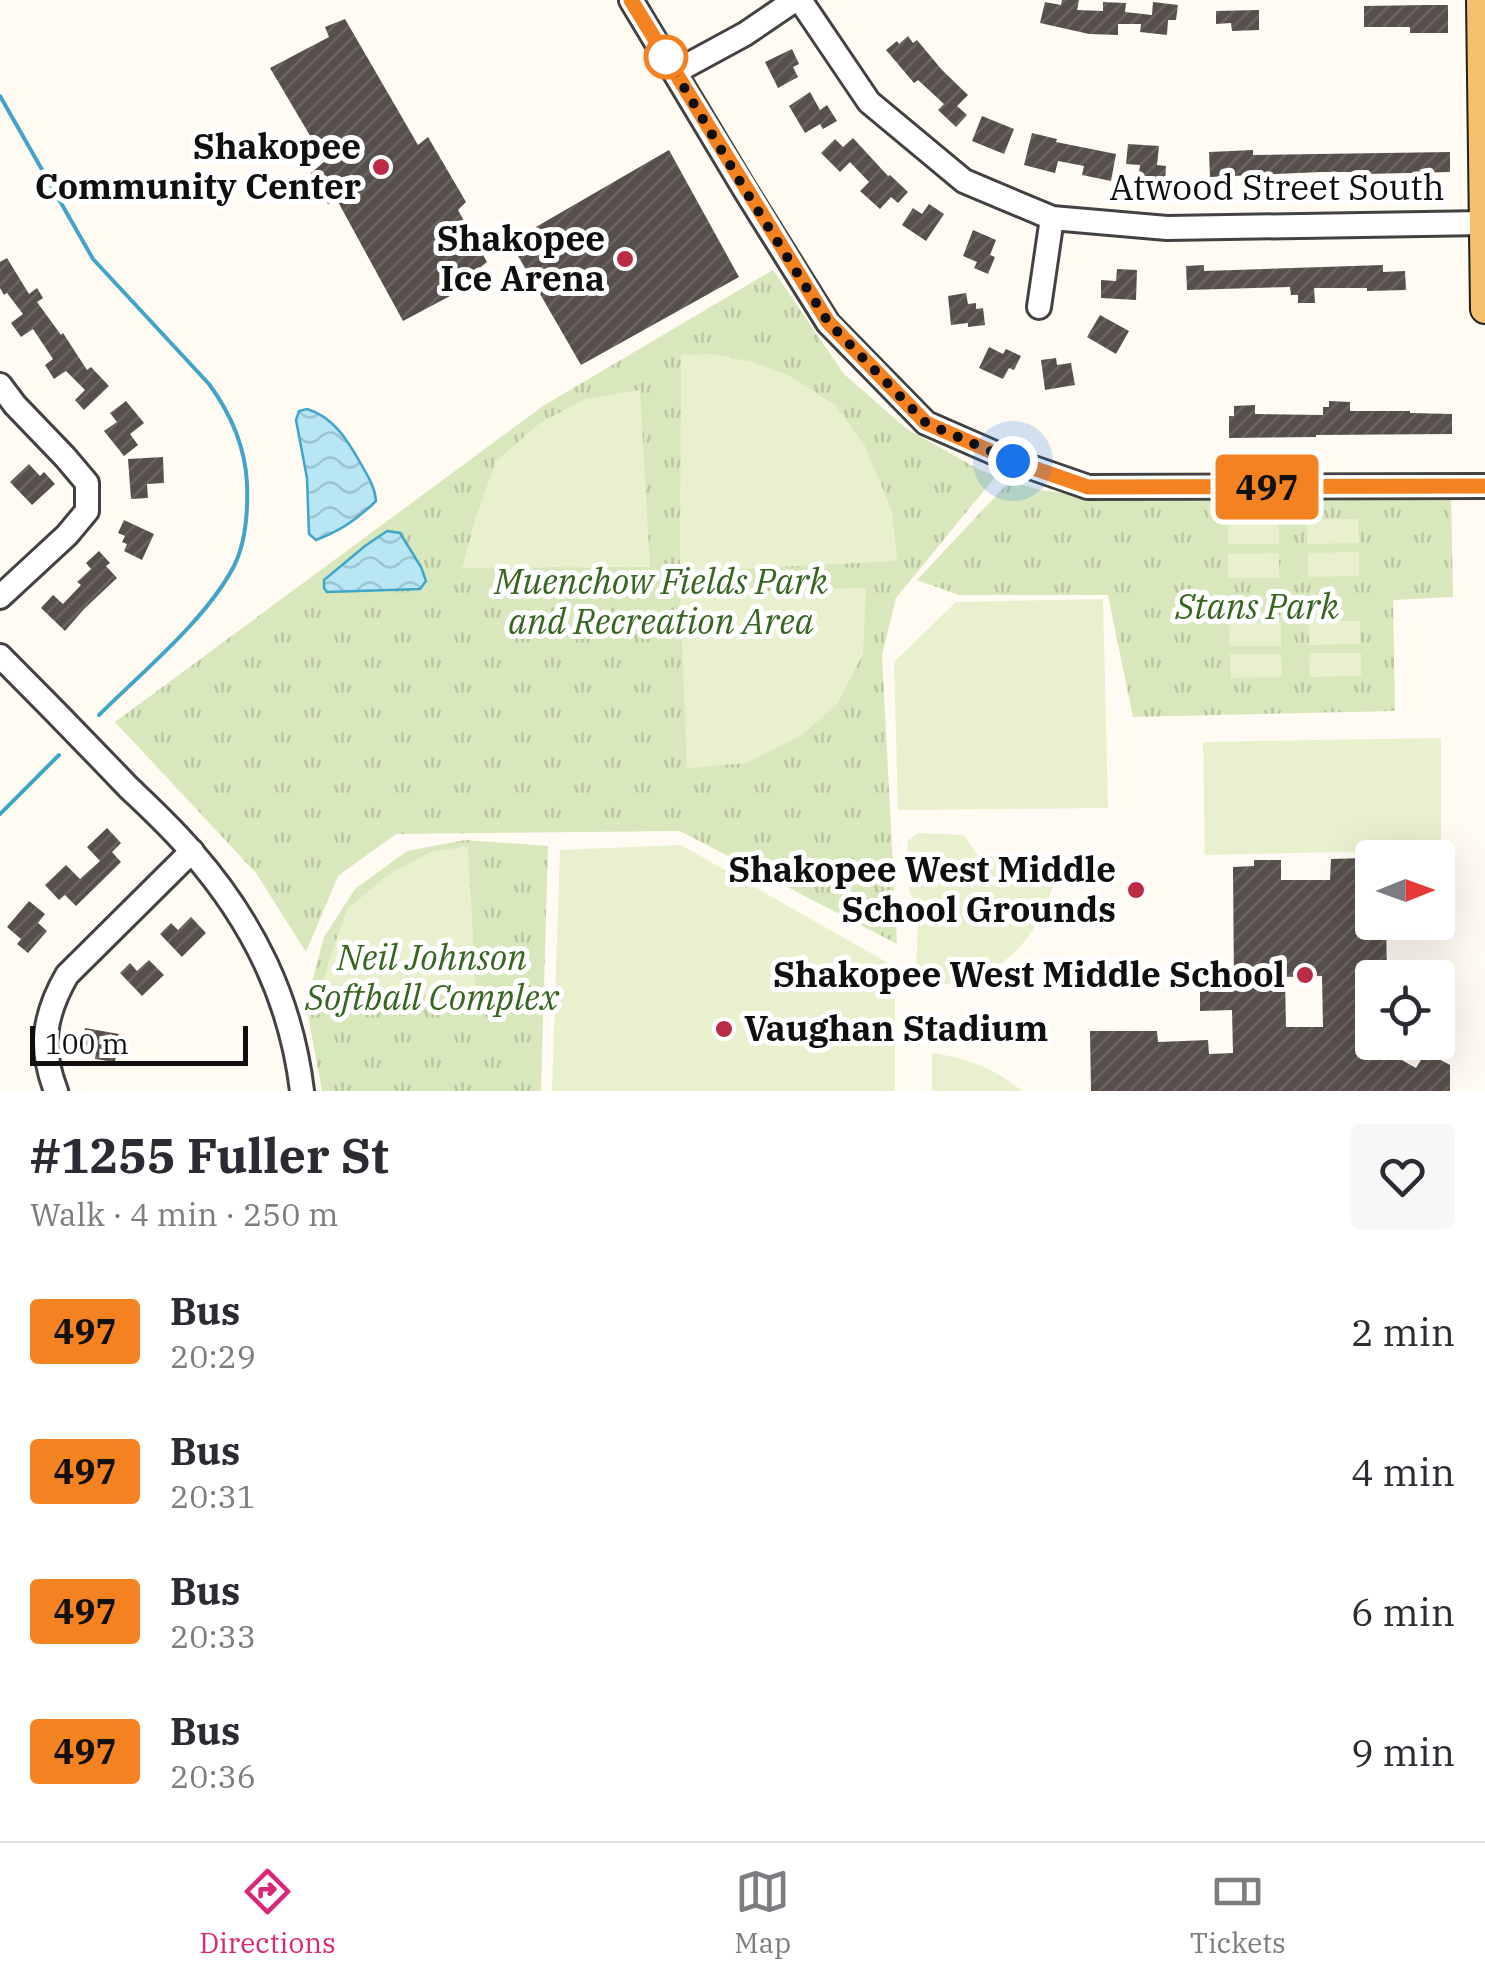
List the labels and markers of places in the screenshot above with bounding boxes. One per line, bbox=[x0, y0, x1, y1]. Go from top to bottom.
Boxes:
unlabelled marker bbox=[645, 36, 687, 78]
place label: Shakopee Community Center bbox=[35, 123, 361, 209]
marker: Shakopee Community Center bbox=[370, 156, 392, 178]
place label: Shakopee Ice Arena bbox=[437, 215, 605, 301]
marker: Shakopee Ice Arena bbox=[614, 248, 636, 270]
place label: Shakopee West Middle School Grounds bbox=[728, 846, 1116, 932]
marker: Shakopee West Middle School Grounds bbox=[1125, 879, 1147, 901]
place label: Shakopee West Middle School bbox=[773, 951, 1285, 997]
marker: Shakopee West Middle School bbox=[1294, 964, 1316, 986]
place label: Vaughan Stadium bbox=[744, 1005, 1048, 1051]
marker: Vaughan Stadium bbox=[713, 1018, 735, 1040]

